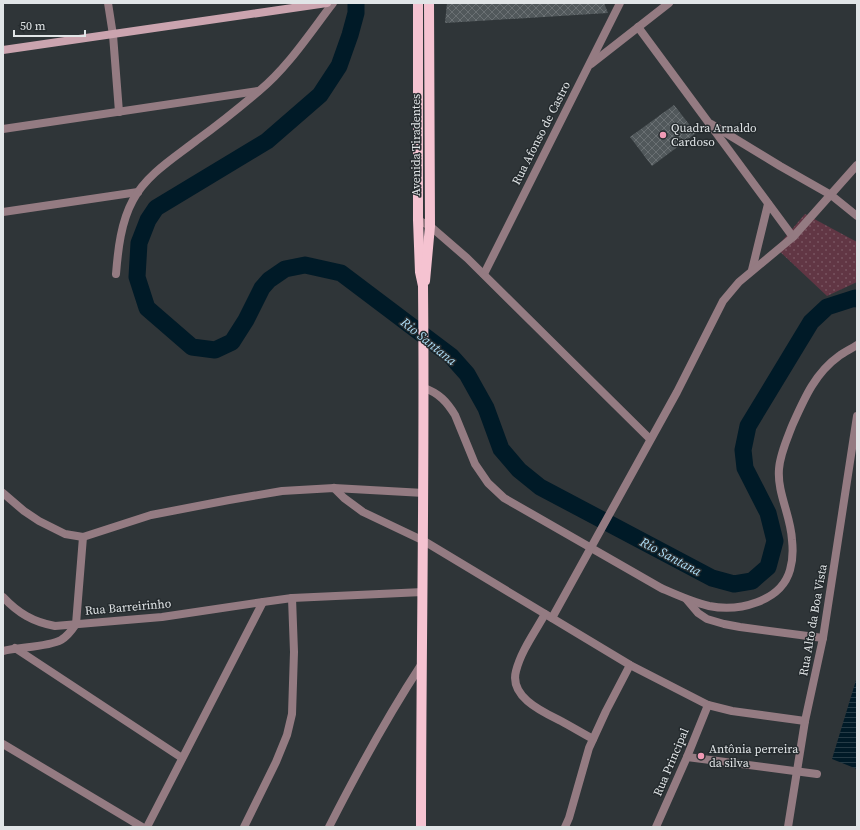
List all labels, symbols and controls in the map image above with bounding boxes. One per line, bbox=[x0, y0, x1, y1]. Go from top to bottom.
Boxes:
scale bar bbox=[14, 12, 85, 38]
text: 50 m bbox=[20, 18, 46, 34]
street label: Rua Afonso de Castro bbox=[508, 78, 574, 187]
street label: Avenida Tiradentes bbox=[408, 94, 424, 196]
place label: Quadra Arnaldo Cardoso bbox=[671, 120, 757, 150]
marker: Quadra Arnaldo Cardoso bbox=[658, 130, 668, 140]
water label: Rio Santana bbox=[396, 313, 460, 369]
water label: Rio Santana bbox=[636, 533, 705, 580]
street label: Rua Alto da Boa Vista bbox=[795, 562, 831, 677]
street label: Rua Barreirinho bbox=[84, 595, 172, 619]
street label: Rua Principal bbox=[649, 725, 693, 798]
place label: Antônia perreira da silva bbox=[709, 741, 799, 771]
marker: Antônia perreira da silva bbox=[696, 751, 706, 761]

